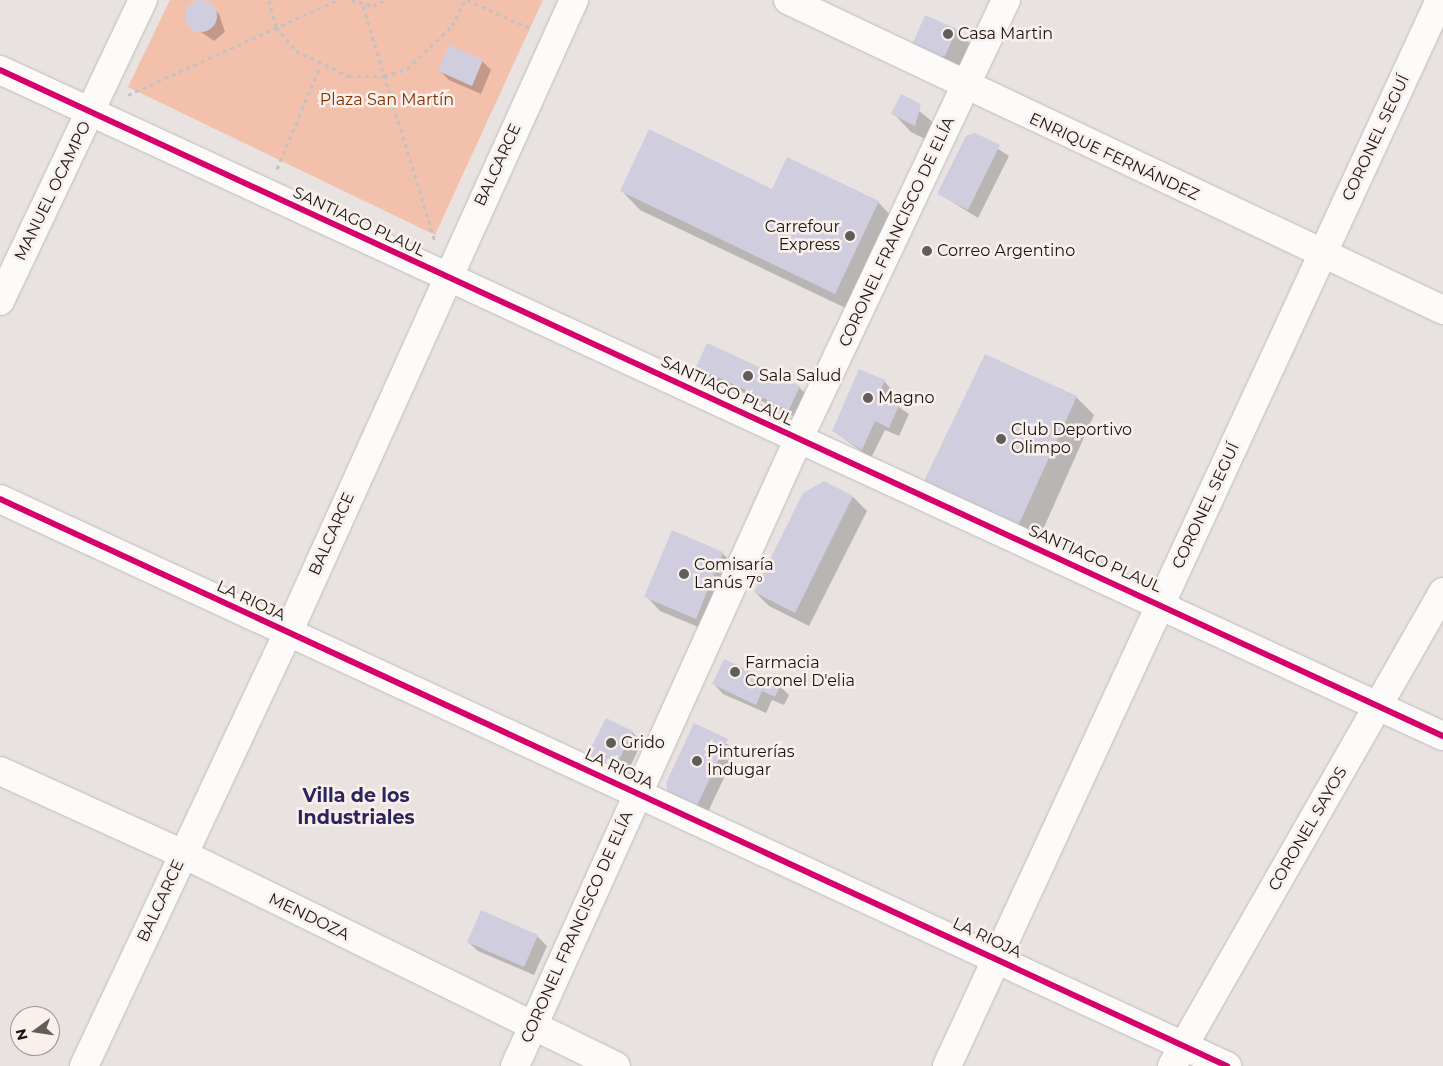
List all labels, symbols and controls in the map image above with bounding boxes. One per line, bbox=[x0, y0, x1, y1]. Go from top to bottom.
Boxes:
place label: Casa Martin bbox=[958, 24, 1053, 44]
marker: Casa Martin bbox=[942, 28, 954, 40]
street label: CORONEL SEGUÍ bbox=[1338, 72, 1414, 204]
park label: Plaza San Martín bbox=[320, 90, 454, 110]
street label: ENRIQUE FERNÁNDEZ bbox=[1026, 109, 1202, 205]
street label: CORONEL FRANCISCO DE ELÍA bbox=[835, 114, 959, 350]
street label: MANUEL OCAMPO bbox=[11, 118, 95, 264]
street label: BALCARCE bbox=[471, 121, 525, 209]
street label: SANTIAGO PLAUL bbox=[290, 183, 428, 261]
place label: Carrefour Express bbox=[765, 217, 840, 255]
marker: Carrefour Express bbox=[844, 230, 856, 242]
place label: Correo Argentino bbox=[937, 241, 1075, 261]
marker: Correo Argentino bbox=[921, 245, 933, 257]
street label: SANTIAGO PLAUL bbox=[658, 352, 796, 430]
place label: Sala Salud bbox=[759, 366, 841, 386]
marker: Sala Salud bbox=[741, 369, 755, 383]
place label: Magno bbox=[878, 388, 935, 408]
marker: Magno bbox=[862, 392, 874, 404]
place label: Club Deportivo Olimpo bbox=[1011, 420, 1132, 458]
marker: Club Deportivo Olimpo bbox=[995, 433, 1007, 445]
street label: CORONEL SEGUÍ bbox=[1168, 440, 1244, 572]
street label: BALCARCE bbox=[305, 490, 359, 578]
street label: SANTIAGO PLAUL bbox=[1025, 521, 1165, 597]
place label: Comisaría Lanús 7° bbox=[694, 555, 774, 593]
marker: Comisaría Lanús 7° bbox=[678, 568, 690, 580]
street label: LA RIOJA bbox=[213, 577, 289, 625]
place label: Farmacia Coronel D'elia bbox=[745, 653, 855, 691]
marker: Farmacia Coronel D'elia bbox=[729, 666, 741, 678]
place label: Grido bbox=[621, 733, 665, 753]
marker: Grido bbox=[605, 737, 617, 749]
place label: Pinturerías Indugar bbox=[707, 742, 795, 780]
street label: LA RIOJA bbox=[581, 745, 657, 793]
marker: Pinturerías Indugar bbox=[691, 755, 703, 767]
street label: CORONEL SAYOS bbox=[1265, 764, 1351, 894]
district label: Villa de los Industriales bbox=[297, 785, 415, 829]
street label: CORONEL FRANCISCO DE ELÍA bbox=[517, 808, 637, 1046]
street label: BALCARCE bbox=[134, 857, 188, 945]
street label: MENDOZA bbox=[266, 889, 352, 945]
street label: LA RIOJA bbox=[949, 914, 1025, 962]
north arrow bbox=[10, 1006, 60, 1056]
text: N bbox=[11, 1027, 32, 1042]

